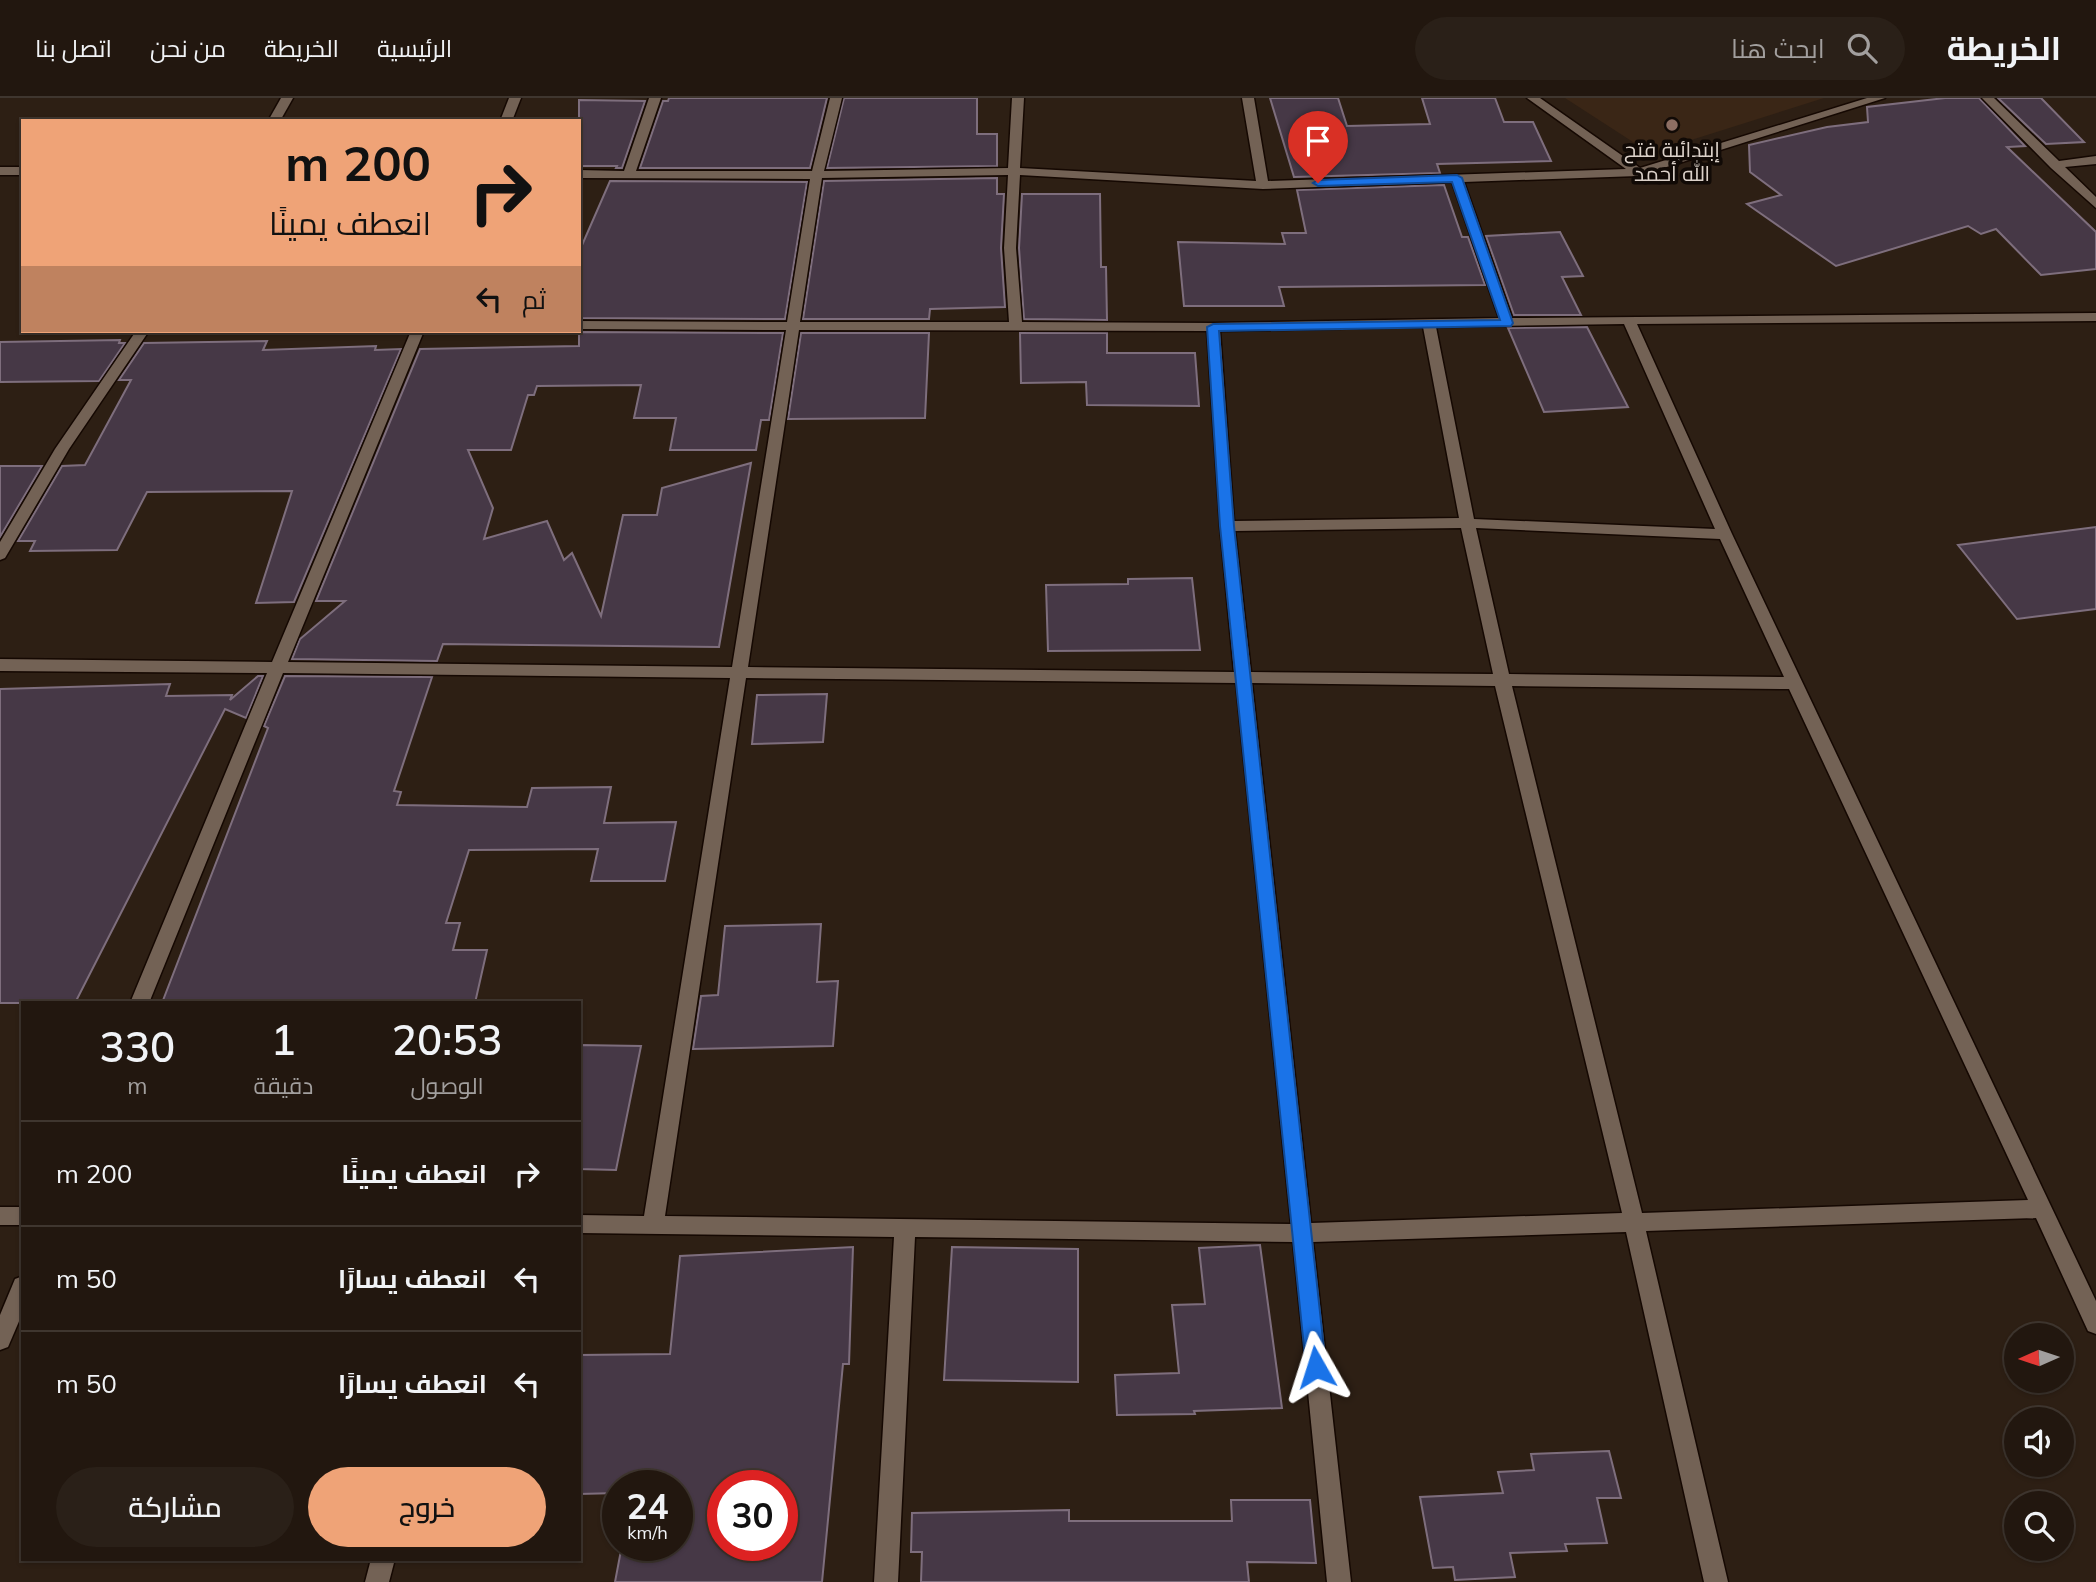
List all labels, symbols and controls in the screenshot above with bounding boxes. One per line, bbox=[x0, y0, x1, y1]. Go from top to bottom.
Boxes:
search box bbox=[1415, 17, 1905, 80]
text: الخريطة bbox=[1947, 27, 2061, 68]
icon: search bbox=[1843, 29, 1881, 67]
text: ابحث هنا bbox=[1731, 32, 1825, 65]
text: اتصل بنا bbox=[35, 33, 112, 63]
text: من نحن bbox=[150, 33, 226, 63]
text: الخريطة bbox=[264, 33, 339, 63]
text: الرئيسية bbox=[377, 33, 452, 63]
pin bbox=[1288, 111, 1348, 183]
marker: إبتدائية فتح الله أحمد bbox=[1664, 117, 1680, 133]
icon: arrive bbox=[1299, 122, 1337, 160]
text: 200 m bbox=[285, 132, 431, 193]
place label: إبتدائية فتح الله أحمد bbox=[1624, 136, 1720, 186]
icon: right bbox=[455, 147, 546, 238]
text: انعطف يمينًا bbox=[269, 203, 431, 243]
icon: left bbox=[470, 280, 508, 318]
text: ثم bbox=[522, 283, 546, 316]
text: 1 bbox=[271, 1013, 296, 1066]
text: 20:53 bbox=[392, 1013, 503, 1066]
text: 330 bbox=[99, 1020, 175, 1073]
text: m bbox=[127, 1071, 147, 1100]
text: دقيقة bbox=[254, 1071, 313, 1100]
text: الوصول bbox=[411, 1071, 484, 1100]
icon: right bbox=[508, 1155, 546, 1193]
text: 200 m bbox=[56, 1157, 132, 1190]
text: انعطف يمينًا bbox=[341, 1157, 487, 1190]
icon: left bbox=[508, 1260, 546, 1298]
text: 50 m bbox=[56, 1262, 117, 1295]
text: انعطف يسارًا bbox=[338, 1262, 487, 1295]
north arrow bbox=[2004, 1323, 2074, 1393]
map controls bbox=[2004, 1323, 2074, 1561]
position arrow bbox=[1279, 1330, 1353, 1404]
icon: left bbox=[508, 1365, 546, 1403]
text: 50 m bbox=[56, 1367, 117, 1400]
text: انعطف يسارًا bbox=[338, 1367, 487, 1400]
button: sound bbox=[2004, 1407, 2074, 1477]
button: مشاركة bbox=[56, 1467, 294, 1547]
button: خروج bbox=[308, 1467, 546, 1547]
speed limit sign: 30 bbox=[707, 1470, 798, 1561]
text: 24 bbox=[626, 1484, 669, 1528]
button: search bbox=[2004, 1491, 2074, 1561]
text: km/h bbox=[627, 1521, 668, 1544]

